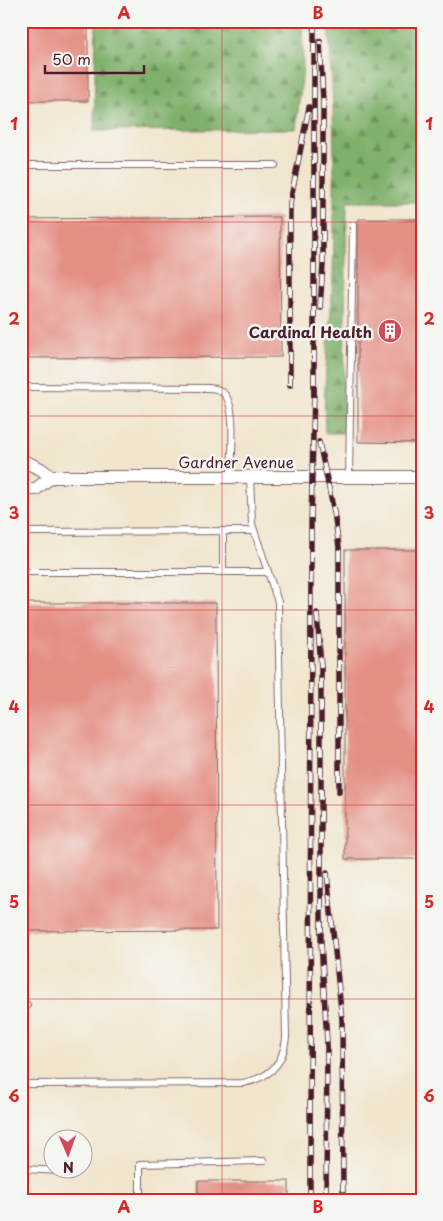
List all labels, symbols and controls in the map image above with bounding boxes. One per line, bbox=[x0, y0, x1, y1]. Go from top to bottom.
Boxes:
text: A bbox=[118, 0, 131, 24]
text: B bbox=[313, 0, 324, 24]
scale bar bbox=[45, 42, 144, 74]
text: 50 m bbox=[52, 47, 91, 70]
text: 1 bbox=[10, 111, 18, 135]
text: 1 bbox=[425, 111, 433, 135]
text: 2 bbox=[8, 306, 20, 330]
text: 2 bbox=[423, 306, 435, 330]
building icon: Cardinal Health bbox=[377, 318, 403, 344]
place label: Cardinal Health bbox=[249, 320, 372, 343]
street label: Gardner Avenue bbox=[178, 450, 294, 473]
text: 3 bbox=[9, 500, 19, 524]
text: 3 bbox=[424, 500, 434, 524]
text: 4 bbox=[9, 694, 20, 718]
text: 4 bbox=[424, 694, 435, 718]
text: 5 bbox=[9, 889, 19, 913]
text: 5 bbox=[424, 889, 434, 913]
text: 6 bbox=[8, 1083, 20, 1107]
text: 6 bbox=[423, 1083, 435, 1107]
north arrow bbox=[42, 1128, 92, 1178]
text: N bbox=[63, 1157, 74, 1178]
text: A bbox=[118, 1194, 131, 1218]
text: B bbox=[313, 1194, 324, 1218]

